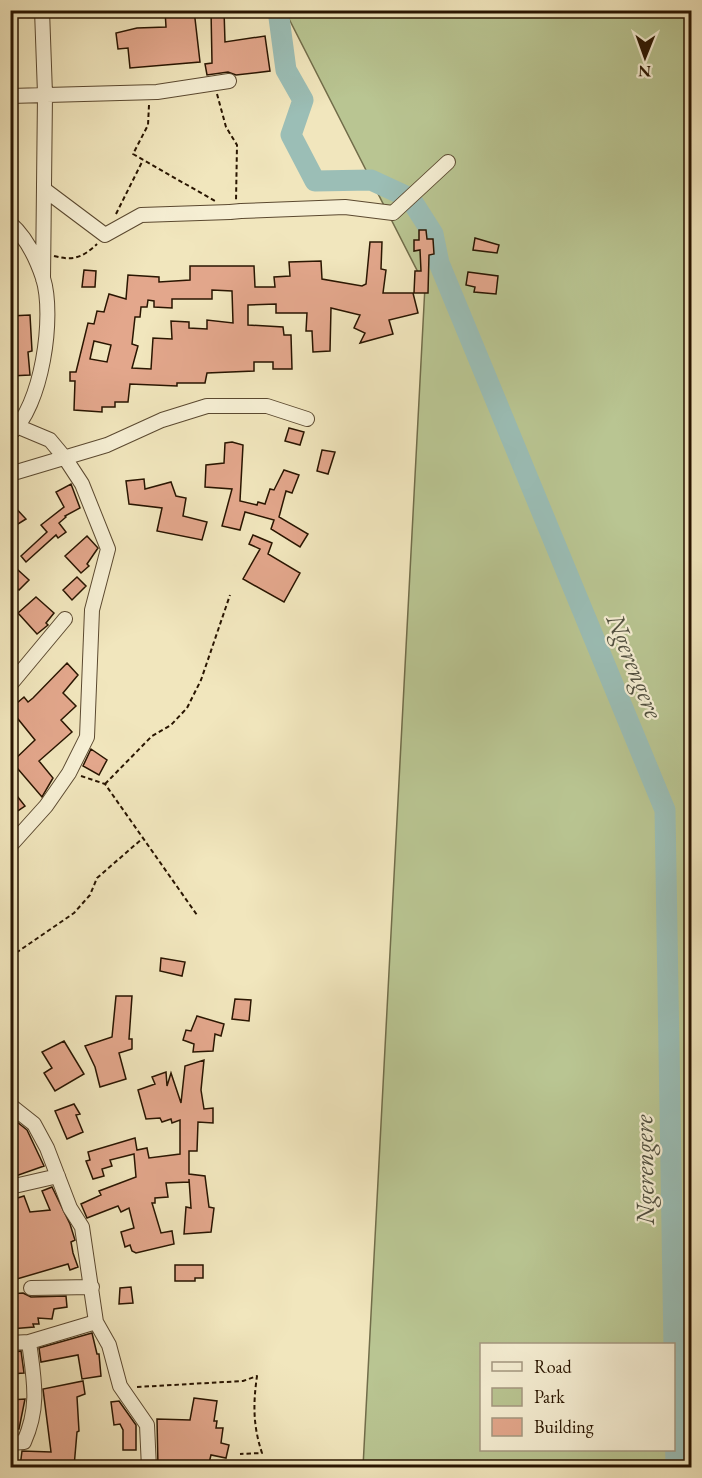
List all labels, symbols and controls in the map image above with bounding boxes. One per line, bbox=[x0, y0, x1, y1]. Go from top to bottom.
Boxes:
north arrow bbox=[615, 27, 675, 87]
text: N bbox=[638, 61, 651, 82]
water label: Ngerengere bbox=[598, 607, 672, 725]
water label: Ngerengere bbox=[626, 1113, 662, 1227]
legend bbox=[480, 1343, 675, 1451]
text: Road bbox=[534, 1355, 573, 1378]
text: Park bbox=[534, 1385, 565, 1408]
text: Building bbox=[534, 1415, 594, 1438]

